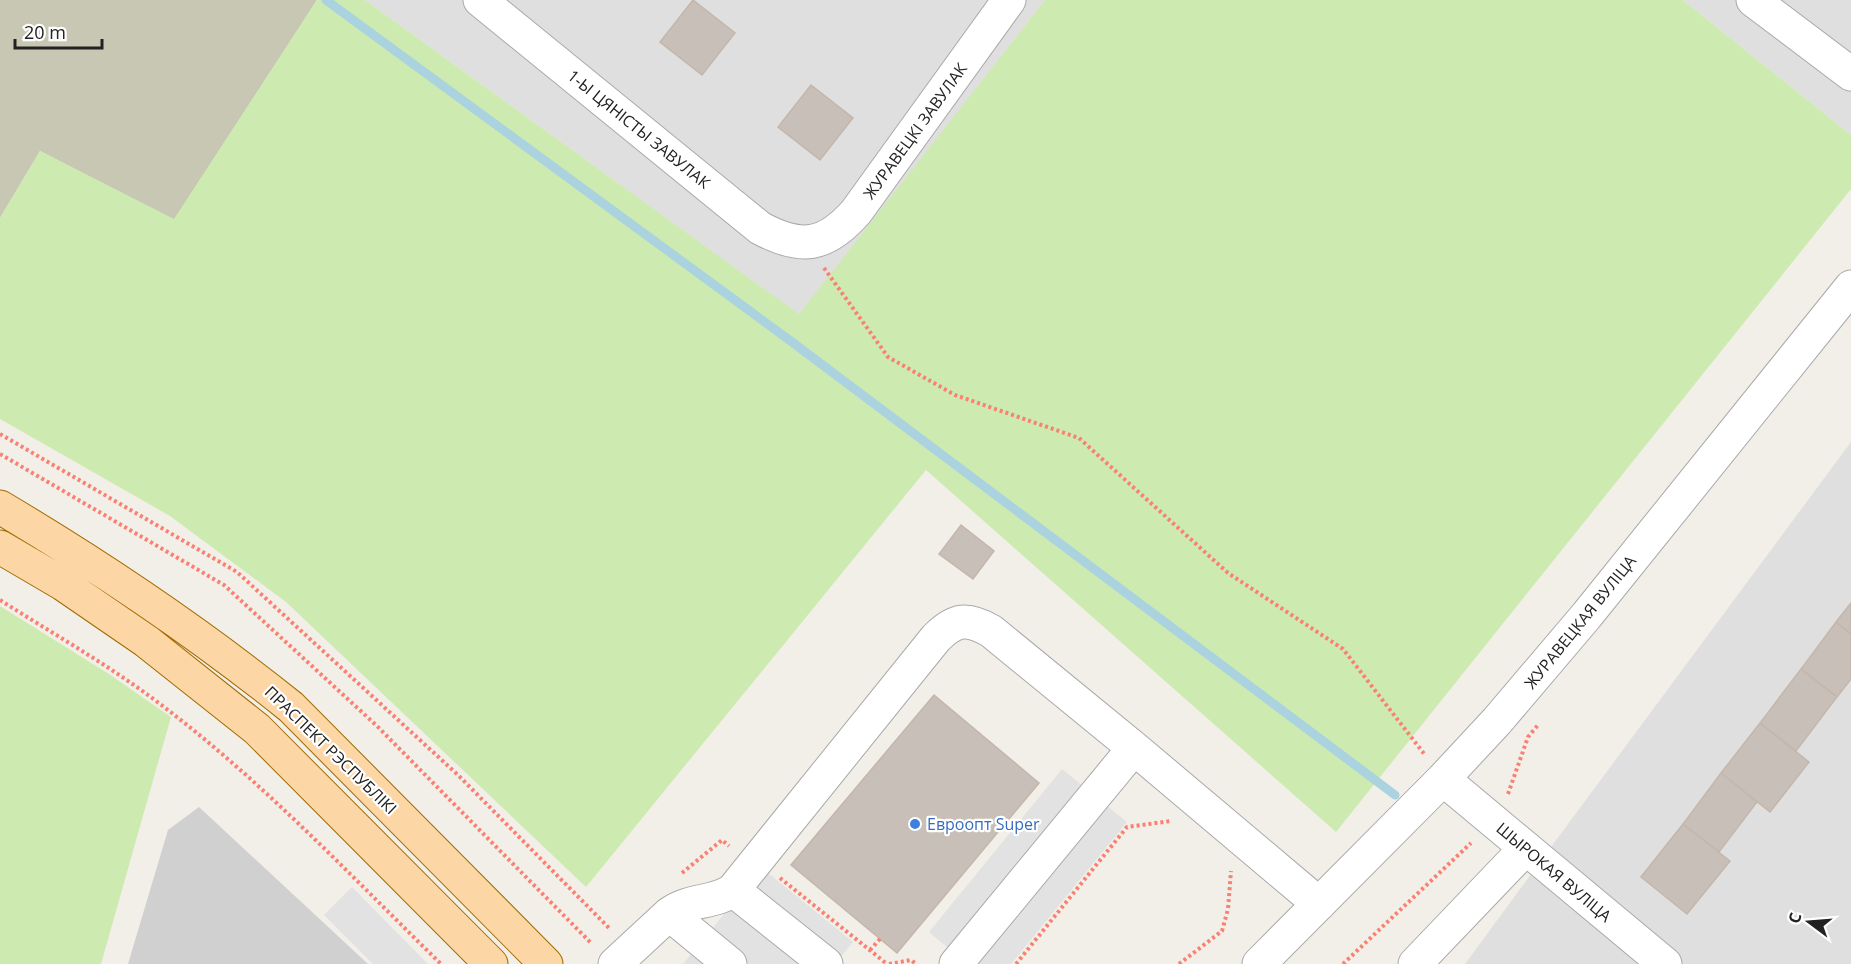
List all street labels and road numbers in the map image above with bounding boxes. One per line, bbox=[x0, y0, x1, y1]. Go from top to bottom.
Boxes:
street label: ЖУРАВЕЦКІ ЗАВУЛАК bbox=[858, 58, 972, 204]
street label: 1-Ы ЦЯНІСТЫ ЗАВУЛАК bbox=[563, 65, 715, 194]
street label: ЖУРАВЕЦКАЯ ВУЛІЦА bbox=[1519, 550, 1641, 693]
street label: ПРАСПЕКТ РЭСПУБЛІКІ bbox=[260, 681, 402, 819]
street label: ШЫРОКАЯ ВУЛІЦА bbox=[1492, 817, 1617, 927]

